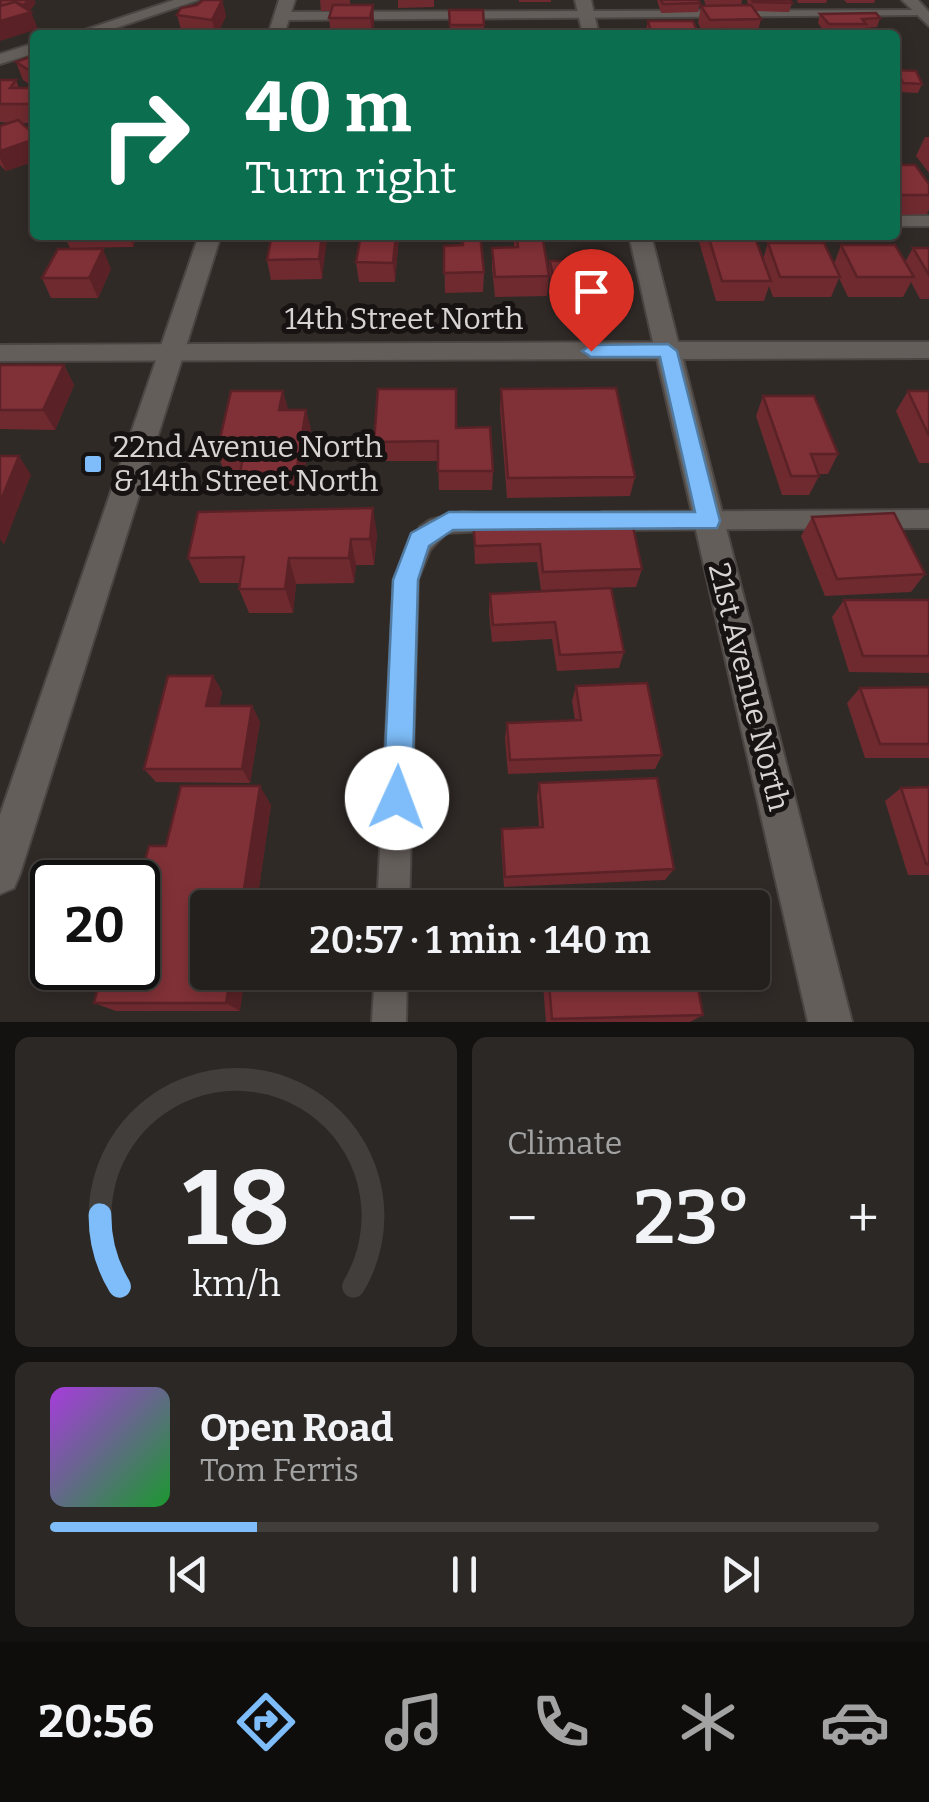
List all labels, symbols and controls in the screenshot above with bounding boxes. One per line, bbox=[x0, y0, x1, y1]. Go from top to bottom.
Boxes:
text: 40 m bbox=[245, 66, 411, 150]
icon: right bbox=[80, 70, 210, 200]
text: Turn right bbox=[245, 151, 457, 205]
pin bbox=[549, 249, 634, 352]
icon: arrive bbox=[564, 264, 619, 319]
street label: 14th Street North bbox=[285, 301, 524, 337]
place label: 22nd Avenue North & 14th Street North bbox=[113, 429, 383, 499]
marker: 22nd Avenue North & 14th Street North bbox=[82, 453, 104, 475]
street label: 21st Avenue North bbox=[701, 559, 797, 815]
position arrow bbox=[345, 746, 449, 850]
speed limit sign: 20 bbox=[30, 860, 160, 990]
text: 20:57 · 1 min · 140 m bbox=[309, 917, 651, 963]
text: Climate bbox=[507, 1124, 622, 1162]
text: 18 bbox=[182, 1147, 290, 1272]
text: 23° bbox=[633, 1173, 751, 1263]
text: − bbox=[507, 1186, 537, 1252]
text: + bbox=[848, 1186, 879, 1252]
text: km/h bbox=[192, 1263, 280, 1305]
text: Open Road bbox=[200, 1405, 393, 1451]
text: Tom Ferris bbox=[200, 1451, 359, 1489]
icon: previous bbox=[161, 1547, 216, 1602]
icon: pause bbox=[437, 1547, 492, 1602]
icon: next bbox=[713, 1547, 768, 1602]
icon: directions bbox=[231, 1687, 301, 1757]
icon: music bbox=[379, 1687, 449, 1757]
icon: phone bbox=[526, 1687, 596, 1757]
icon: climate bbox=[673, 1687, 743, 1757]
icon: car bbox=[820, 1687, 890, 1757]
text: 20:56 bbox=[39, 1695, 154, 1749]

